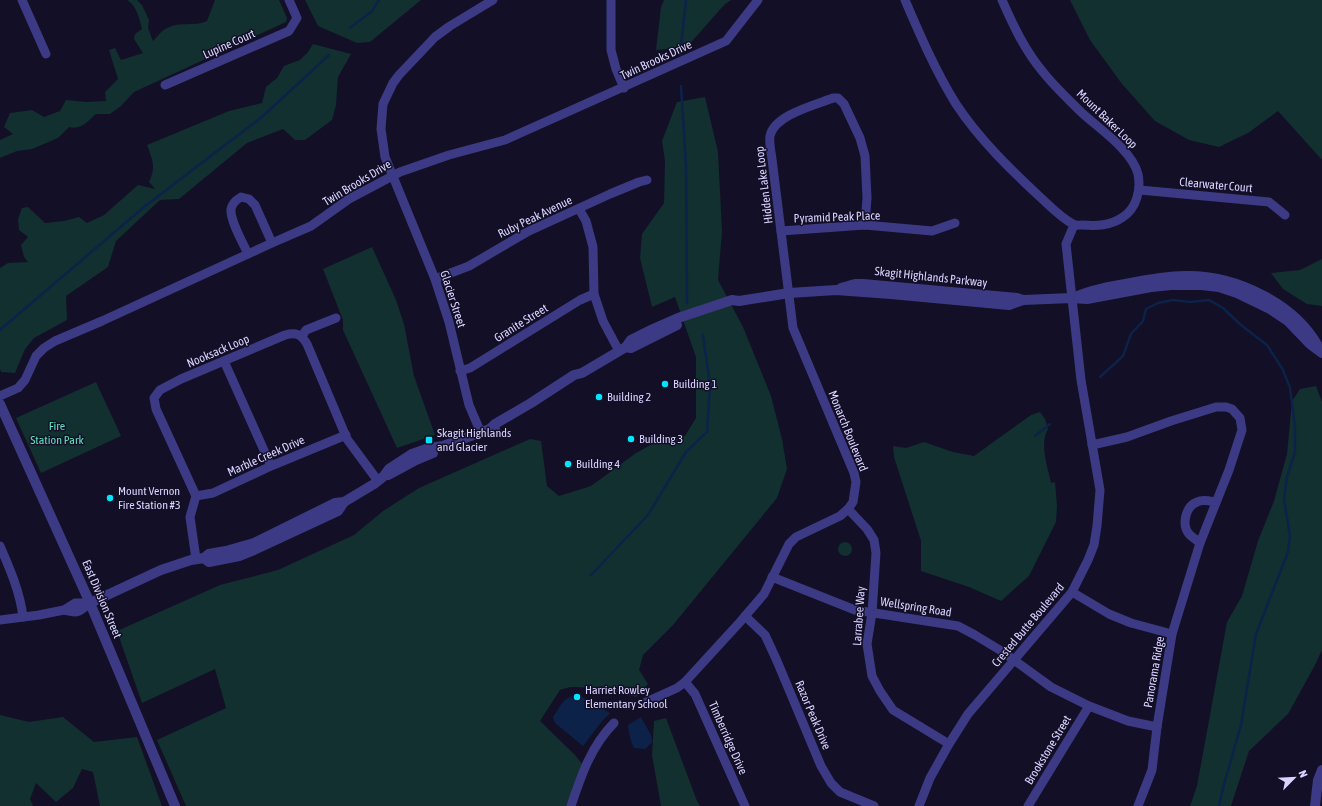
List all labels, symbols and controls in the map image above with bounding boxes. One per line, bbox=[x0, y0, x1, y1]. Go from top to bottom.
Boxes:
street label: Lupine Court bbox=[201, 26, 258, 62]
street label: Twin Brooks Drive bbox=[618, 37, 694, 83]
street label: Mount Baker Loop bbox=[1074, 87, 1140, 152]
street label: Hidden Lake Loop bbox=[752, 145, 776, 225]
street label: Twin Brooks Drive bbox=[320, 157, 394, 209]
street label: Clearwater Court bbox=[1179, 175, 1254, 195]
street label: Ruby Peak Avenue bbox=[496, 193, 574, 241]
street label: Pyramid Peak Place bbox=[793, 208, 881, 226]
street label: Skagit Highlands Parkway bbox=[874, 264, 988, 290]
street label: Glacier Street bbox=[437, 269, 469, 330]
street label: Granite Street bbox=[492, 301, 551, 345]
street label: Nooksack Loop bbox=[185, 331, 252, 370]
place label: Building 1 bbox=[673, 377, 717, 391]
marker: Building 1 bbox=[660, 379, 670, 389]
street label: Monarch Boulevard bbox=[825, 389, 871, 473]
place label: Building 2 bbox=[607, 390, 651, 404]
marker: Building 2 bbox=[594, 392, 604, 402]
park label: Fire Station Park bbox=[30, 419, 84, 447]
place label: Skagit Highlands and Glacier bbox=[437, 426, 511, 454]
place label: Building 3 bbox=[639, 432, 683, 446]
street label: Marble Creek Drive bbox=[225, 433, 307, 479]
marker: Building 3 bbox=[626, 434, 636, 444]
marker: Skagit Highlands and Glacier bbox=[424, 435, 434, 445]
place label: Building 4 bbox=[576, 457, 620, 471]
marker: Building 4 bbox=[563, 459, 573, 469]
place label: Mount Vernon Fire Station #3 bbox=[118, 484, 181, 512]
marker: Mount Vernon Fire Station #3 bbox=[105, 493, 115, 503]
street label: East Division Street bbox=[79, 558, 125, 641]
street label: Crested Butte Boulevard bbox=[989, 580, 1067, 670]
street label: Larrabee Way bbox=[850, 586, 868, 646]
street label: Wellspring Road bbox=[879, 594, 953, 620]
street label: Panorama Ridge bbox=[1141, 635, 1167, 709]
street label: Razor Peak Drive bbox=[792, 678, 834, 752]
place label: Harriet Rowley Elementary School bbox=[585, 683, 668, 711]
marker: Harriet Rowley Elementary School bbox=[572, 692, 582, 702]
street label: Timberridge Drive bbox=[706, 699, 750, 777]
street label: Brookstone Street bbox=[1022, 712, 1074, 787]
north arrow bbox=[1274, 758, 1314, 798]
text: N bbox=[1296, 769, 1310, 779]

